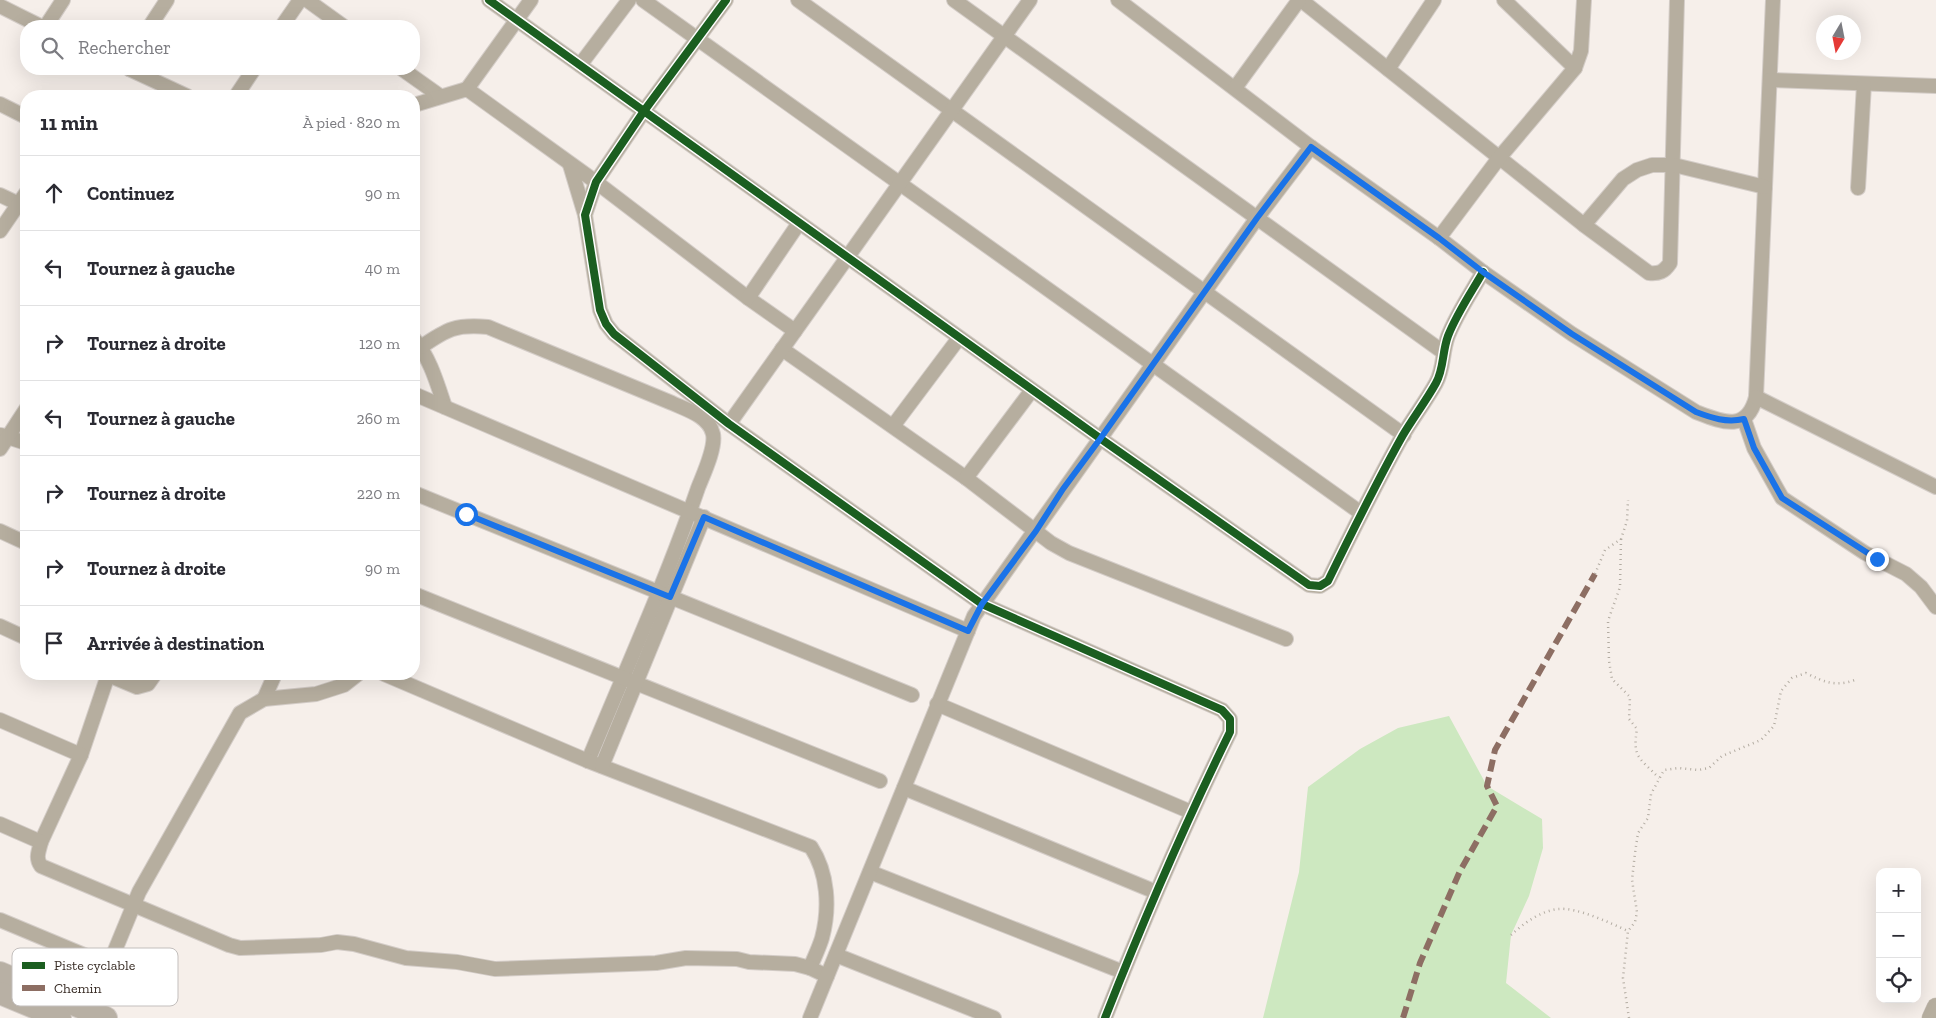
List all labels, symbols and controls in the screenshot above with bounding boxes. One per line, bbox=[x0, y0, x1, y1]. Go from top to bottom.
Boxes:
north arrow bbox=[1816, 15, 1861, 60]
search box bbox=[20, 20, 420, 75]
icon: search bbox=[38, 34, 66, 62]
text: Rechercher bbox=[78, 36, 171, 59]
text: 11 min bbox=[40, 110, 98, 135]
text: À pied · 820 m bbox=[303, 113, 400, 132]
icon: ahead bbox=[40, 179, 68, 207]
text: Continuez bbox=[87, 182, 174, 205]
text: 90 m bbox=[365, 184, 400, 203]
icon: left bbox=[40, 254, 68, 282]
text: Tournez à gauche bbox=[87, 257, 235, 280]
text: 40 m bbox=[365, 259, 400, 278]
icon: right bbox=[40, 329, 68, 357]
text: Tournez à droite bbox=[87, 332, 226, 355]
text: 120 m bbox=[359, 334, 400, 353]
icon: left bbox=[40, 404, 68, 432]
text: Tournez à gauche bbox=[87, 407, 235, 430]
text: 260 m bbox=[357, 409, 400, 428]
icon: right bbox=[40, 479, 68, 507]
text: Tournez à droite bbox=[87, 482, 226, 505]
text: 220 m bbox=[357, 484, 400, 503]
route start bbox=[455, 503, 478, 526]
route end bbox=[1866, 548, 1889, 571]
icon: right bbox=[40, 554, 68, 582]
text: Tournez à droite bbox=[87, 557, 226, 580]
text: 90 m bbox=[365, 559, 400, 578]
icon: arrive bbox=[40, 629, 68, 657]
text: Arrivée à destination bbox=[87, 632, 264, 655]
map controls bbox=[1876, 868, 1921, 1003]
button: + bbox=[1876, 868, 1921, 913]
button: − bbox=[1876, 913, 1921, 958]
legend bbox=[12, 948, 178, 1006]
text: Piste cyclable bbox=[54, 957, 136, 974]
button: locate bbox=[1876, 958, 1921, 1003]
text: Chemin bbox=[54, 980, 102, 997]

